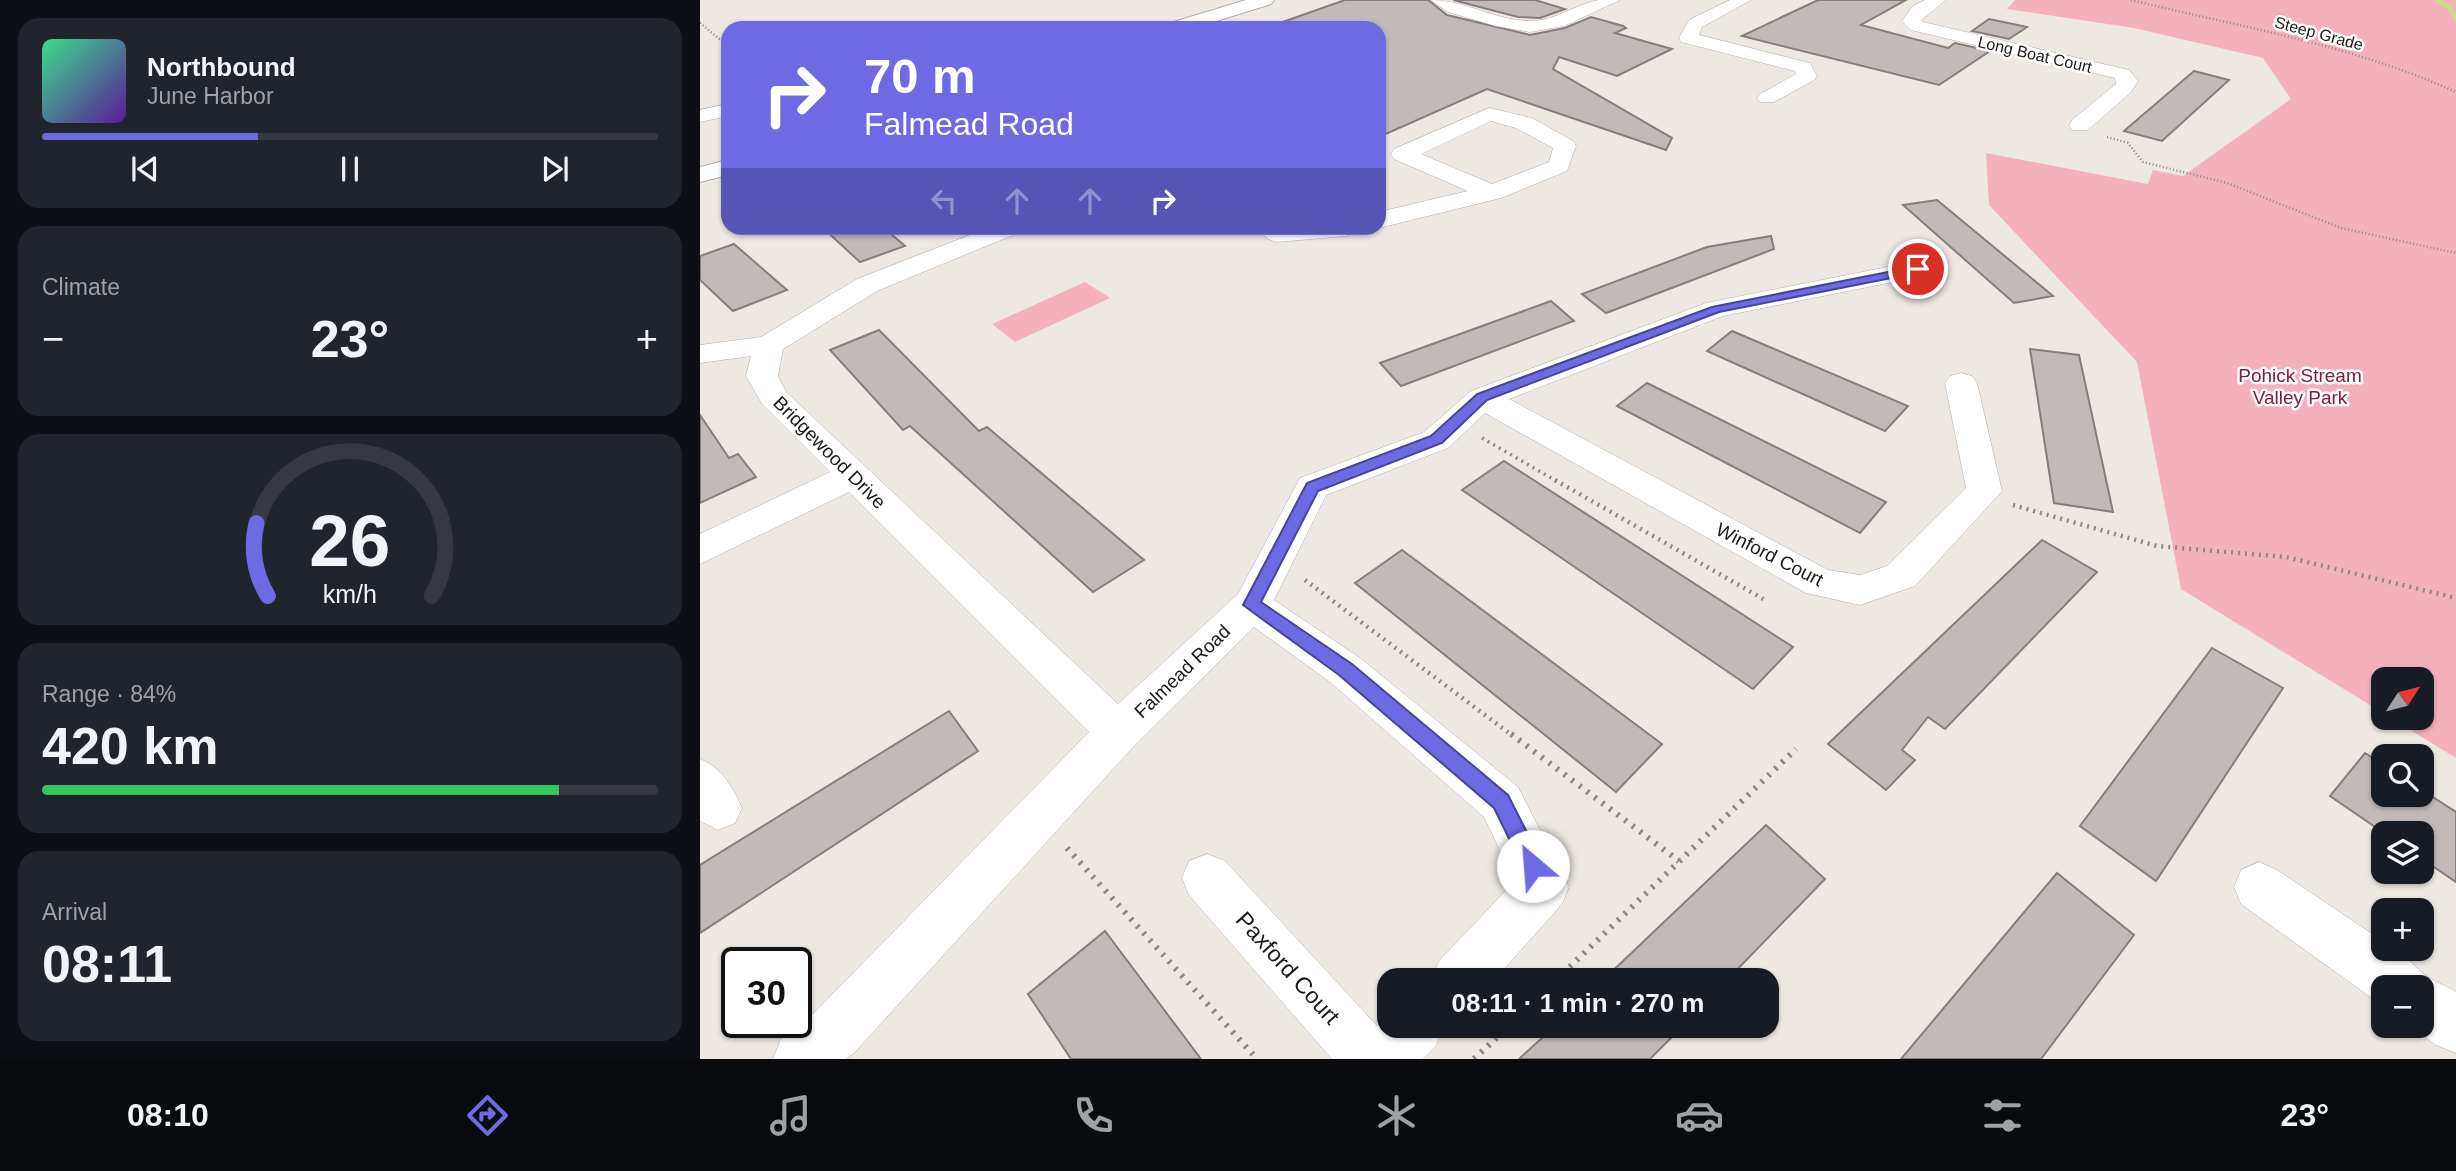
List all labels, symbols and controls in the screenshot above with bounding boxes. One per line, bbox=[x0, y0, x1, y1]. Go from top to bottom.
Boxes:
street label: Steep Grade bbox=[2273, 14, 2365, 53]
street label: Long Boat Court bbox=[1976, 33, 2094, 76]
icon: right bbox=[749, 49, 840, 140]
text: 70 m bbox=[864, 49, 976, 103]
text: Northbound bbox=[147, 52, 296, 82]
text: June Harbor bbox=[147, 83, 274, 109]
text: Falmead Road bbox=[864, 106, 1074, 142]
icon: previous bbox=[126, 150, 164, 188]
icon: pause bbox=[331, 150, 369, 188]
icon: next bbox=[536, 150, 574, 188]
icon: left bbox=[925, 182, 963, 220]
icon: ahead bbox=[998, 182, 1036, 220]
icon: ahead bbox=[1071, 182, 1109, 220]
icon: right bbox=[1144, 182, 1182, 220]
pin bbox=[1888, 239, 1948, 299]
icon: arrive bbox=[1899, 250, 1937, 288]
text: Climate bbox=[42, 274, 120, 300]
text: 23° bbox=[311, 310, 389, 368]
text: − bbox=[42, 318, 64, 360]
text: + bbox=[636, 318, 658, 360]
park label: Pohick Stream Valley Park bbox=[2238, 365, 2362, 408]
street label: Bridgewood Drive bbox=[769, 392, 890, 513]
text: 26 bbox=[310, 500, 390, 581]
street label: Winford Court bbox=[1713, 518, 1827, 591]
text: km/h bbox=[323, 579, 377, 607]
street label: Falmead Road bbox=[1130, 621, 1234, 722]
north arrow bbox=[2371, 667, 2434, 730]
map controls bbox=[2371, 667, 2434, 1038]
text: Range · 84% bbox=[42, 681, 176, 707]
text: 420 km bbox=[42, 717, 218, 775]
button: search bbox=[2371, 744, 2434, 807]
button: layers bbox=[2371, 821, 2434, 884]
position arrow bbox=[1496, 829, 1570, 903]
button: + bbox=[2371, 898, 2434, 961]
text: Arrival bbox=[42, 899, 107, 925]
street label: Paxford Court bbox=[1231, 907, 1346, 1030]
text: 08:11 bbox=[42, 935, 172, 993]
speed limit sign: 30 bbox=[721, 947, 812, 1038]
button: − bbox=[2371, 975, 2434, 1038]
text: 08:11 · 1 min · 270 m bbox=[1452, 988, 1704, 1018]
icon: directions bbox=[463, 1091, 512, 1140]
icon: music bbox=[766, 1091, 815, 1140]
icon: phone bbox=[1069, 1091, 1118, 1140]
icon: climate bbox=[1372, 1091, 1421, 1140]
icon: car bbox=[1675, 1091, 1724, 1140]
icon: filters bbox=[1978, 1091, 2027, 1140]
text: 08:10 bbox=[127, 1097, 209, 1133]
text: 23° bbox=[2281, 1097, 2329, 1133]

